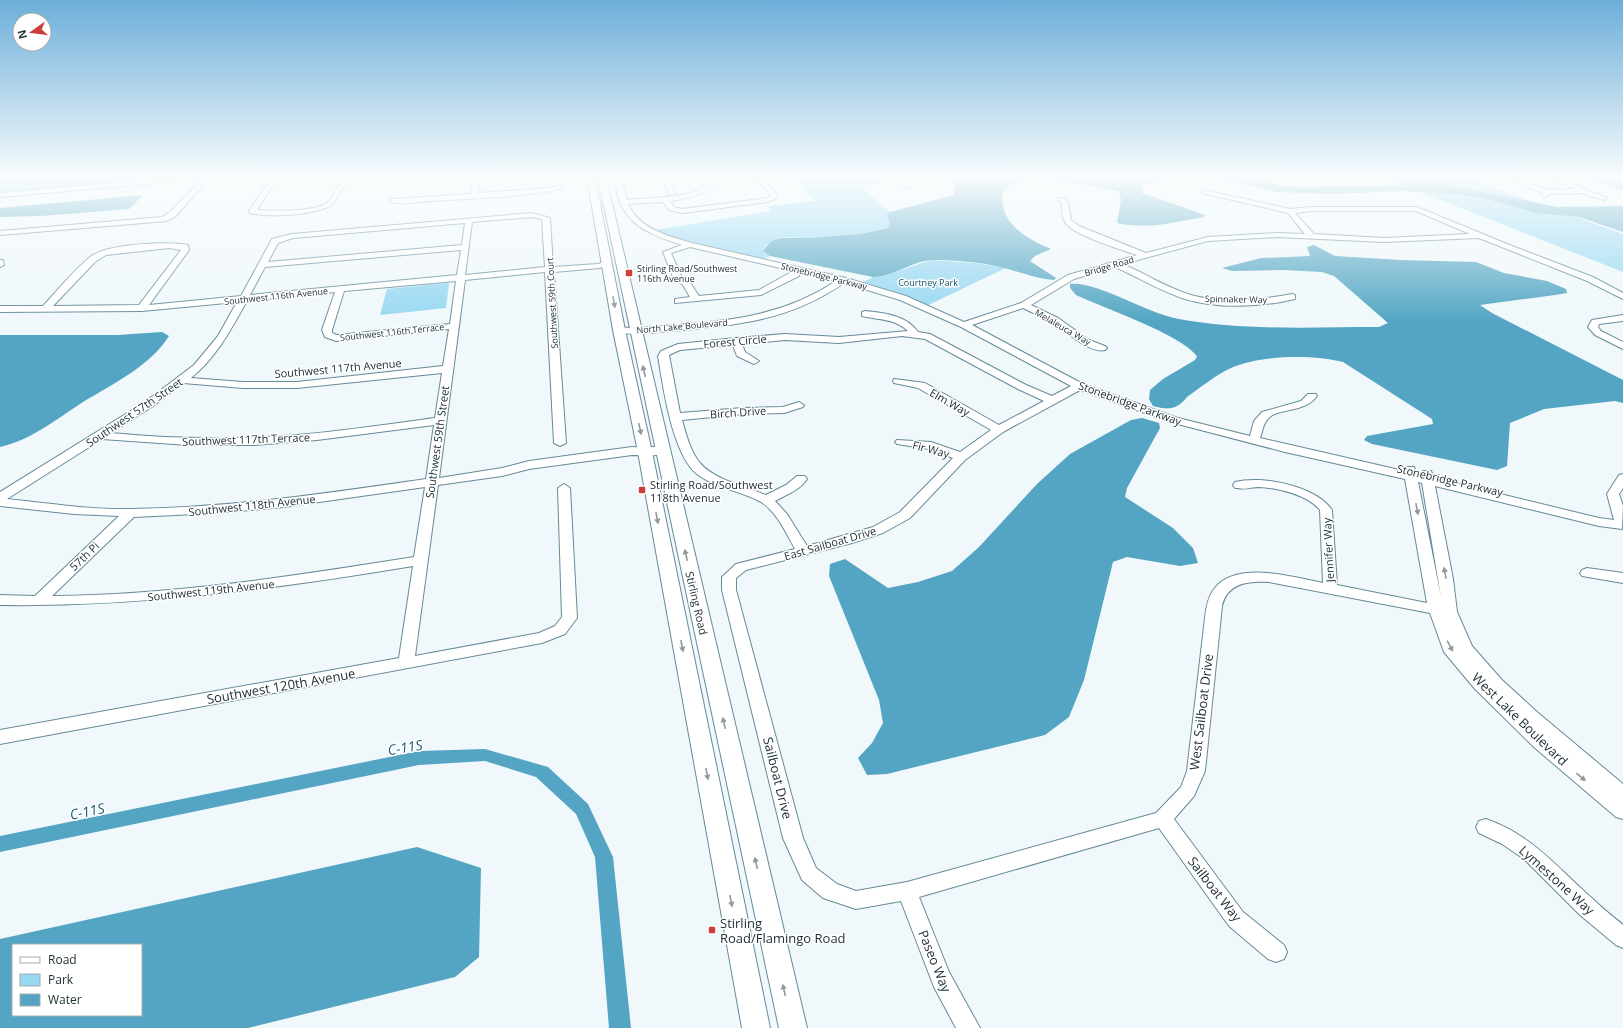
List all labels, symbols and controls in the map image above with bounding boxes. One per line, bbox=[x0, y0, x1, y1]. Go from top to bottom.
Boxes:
north arrow bbox=[12, 12, 52, 52]
text: N bbox=[13, 28, 30, 41]
street label: Bridge Road bbox=[1083, 253, 1135, 279]
street label: Southwest 59th Court bbox=[543, 257, 561, 349]
street label: Stonebridge Parkway bbox=[779, 259, 869, 293]
place label: Stirling Road/Southwest 116th Avenue bbox=[637, 262, 737, 285]
marker: Stirling Road/Southwest 116th Avenue bbox=[624, 268, 634, 278]
park label: Courtney Park bbox=[898, 276, 958, 289]
street label: Southwest 116th Avenue bbox=[223, 284, 329, 308]
street label: Spinnaker Way bbox=[1205, 292, 1268, 306]
one-way arrow bbox=[611, 295, 617, 308]
street label: Melaleuca Way bbox=[1033, 306, 1094, 349]
street label: North Lake Boulevard bbox=[636, 316, 728, 336]
street label: Southwest 116th Terrace bbox=[339, 320, 445, 344]
street label: Forest Circle bbox=[703, 331, 767, 351]
street label: Southwest 117th Avenue bbox=[274, 355, 402, 381]
one-way arrow bbox=[641, 365, 647, 377]
street label: Southwest 57th Street bbox=[83, 374, 185, 450]
street label: Stonebridge Parkway bbox=[1077, 377, 1184, 429]
street label: Southwest 59th Street bbox=[422, 385, 452, 499]
street label: Elm Way bbox=[927, 385, 973, 420]
street label: Birch Drive bbox=[709, 403, 767, 421]
one-way arrow bbox=[637, 423, 643, 435]
street label: Southwest 117th Terrace bbox=[182, 429, 310, 449]
street label: Fir Way bbox=[911, 437, 952, 461]
street label: Stonebridge Parkway bbox=[1396, 461, 1505, 500]
place label: Stirling Road/Southwest 118th Avenue bbox=[650, 477, 773, 505]
marker: Stirling Road/Southwest 118th Avenue bbox=[637, 485, 647, 495]
street label: Southwest 118th Avenue bbox=[188, 491, 316, 519]
one-way arrow bbox=[1415, 503, 1421, 515]
one-way arrow bbox=[655, 512, 661, 524]
street label: Jennifer Way bbox=[1319, 517, 1337, 584]
street label: East Sailboat Drive bbox=[782, 523, 878, 563]
street label: 57th Pi bbox=[66, 538, 102, 574]
one-way arrow bbox=[683, 549, 689, 561]
one-way arrow bbox=[1442, 567, 1448, 579]
street label: Stirling Road bbox=[682, 570, 712, 636]
street label: Southwest 119th Avenue bbox=[147, 576, 275, 604]
one-way arrow bbox=[680, 640, 686, 652]
one-way arrow bbox=[1447, 640, 1453, 652]
street label: West Sailboat Drive bbox=[1185, 653, 1217, 771]
street label: Southwest 120th Avenue bbox=[205, 664, 357, 708]
street label: West Lake Boulevard bbox=[1468, 668, 1572, 770]
one-way arrow bbox=[721, 717, 727, 729]
water label: C-11S bbox=[386, 735, 425, 759]
street label: Sailboat Drive bbox=[759, 735, 797, 821]
one-way arrow bbox=[704, 767, 710, 780]
one-way arrow bbox=[1576, 772, 1586, 781]
water label: C-11S bbox=[68, 798, 107, 824]
street label: Lymestone Way bbox=[1515, 841, 1599, 919]
street label: Sailboat Way bbox=[1184, 853, 1246, 926]
one-way arrow bbox=[752, 857, 758, 869]
one-way arrow bbox=[729, 895, 735, 907]
place label: Stirling Road/Flamingo Road bbox=[720, 914, 846, 947]
marker: Stirling Road/Flamingo Road bbox=[707, 925, 717, 935]
street label: Paseo Way bbox=[914, 927, 956, 995]
legend bbox=[12, 944, 142, 1016]
text: Road bbox=[48, 951, 77, 968]
text: Park bbox=[48, 971, 74, 988]
one-way arrow bbox=[781, 984, 787, 996]
text: Water bbox=[48, 991, 82, 1008]

